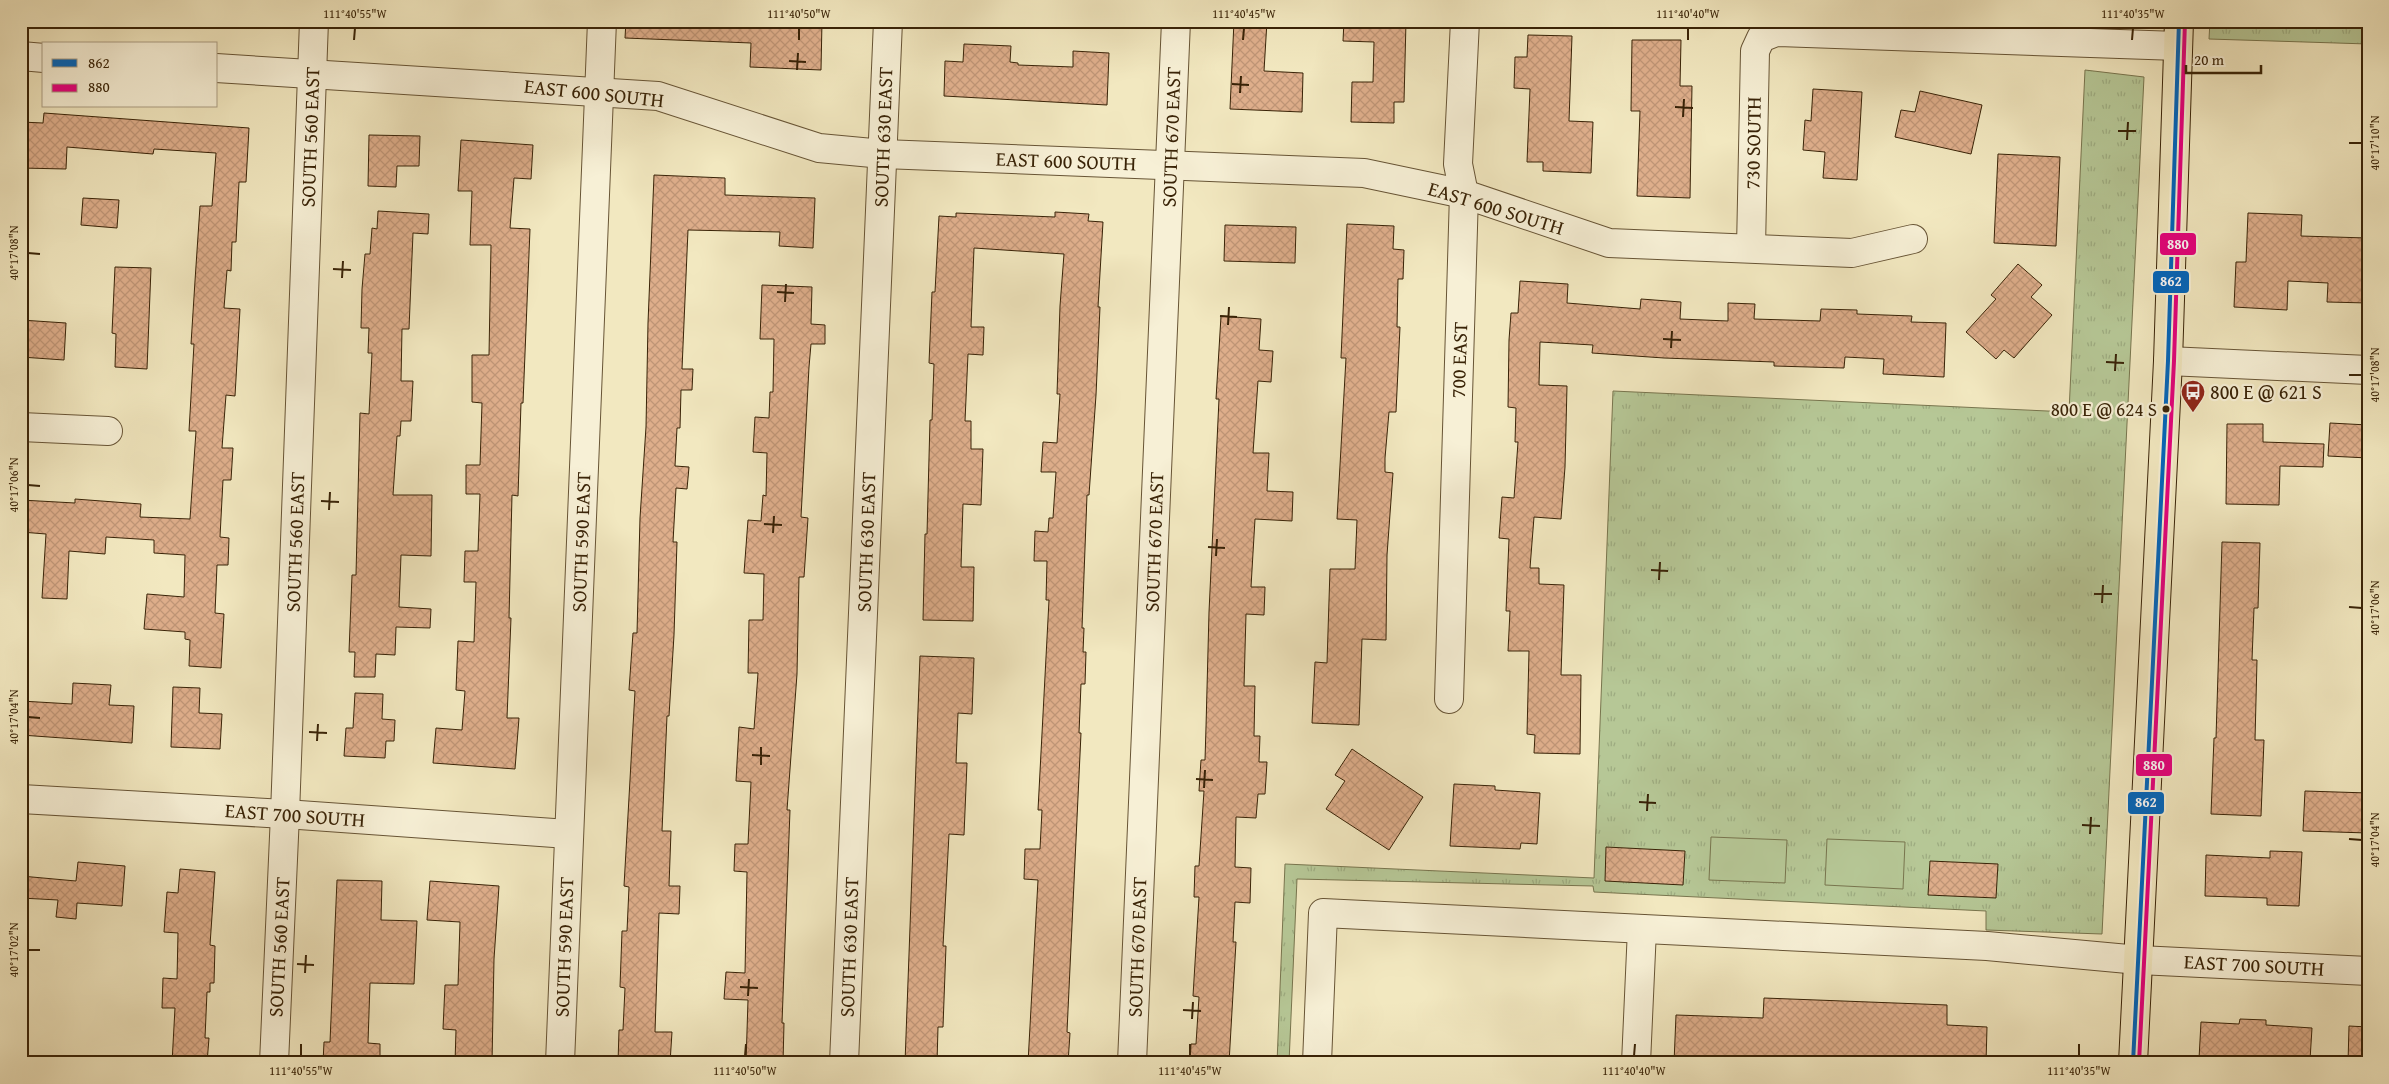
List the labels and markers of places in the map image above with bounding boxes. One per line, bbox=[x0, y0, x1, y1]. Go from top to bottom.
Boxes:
place label: 800 E @ 621 S bbox=[2210, 377, 2322, 406]
bus stop icon: 800 E @ 621 S bbox=[2180, 379, 2206, 413]
place label: 800 E @ 624 S bbox=[2051, 395, 2157, 423]
marker: 800 E @ 624 S bbox=[2161, 404, 2171, 414]

